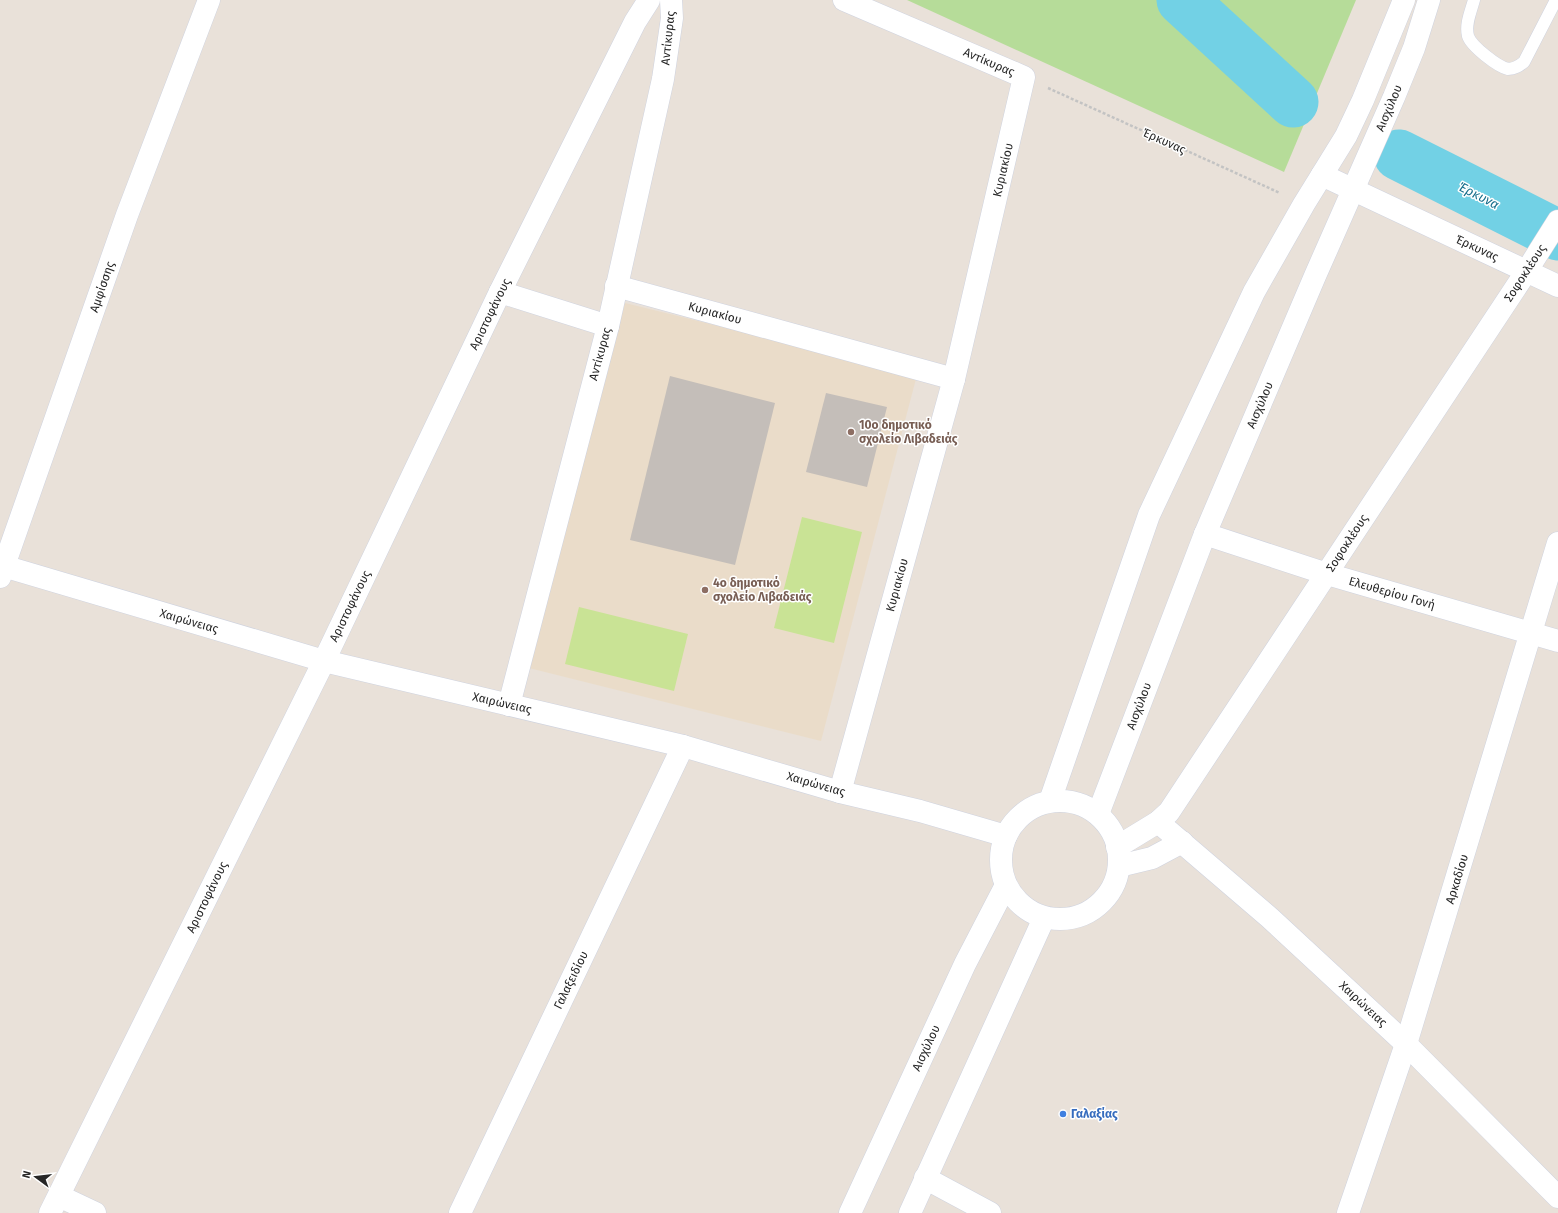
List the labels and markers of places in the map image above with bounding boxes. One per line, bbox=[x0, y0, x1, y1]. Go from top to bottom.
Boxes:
place label: 10ο δημοτικό σχολείο Λιβαδειάς bbox=[859, 417, 958, 446]
marker: 10ο δημοτικό σχολείο Λιβαδειάς bbox=[846, 427, 856, 437]
place label: 4ο δημοτικό σχολείο Λιβαδειάς bbox=[713, 575, 812, 604]
marker: 4ο δημοτικό σχολείο Λιβαδειάς bbox=[700, 585, 710, 595]
place label: Γαλαξίας bbox=[1071, 1106, 1118, 1121]
marker: Γαλαξίας bbox=[1058, 1109, 1068, 1119]

